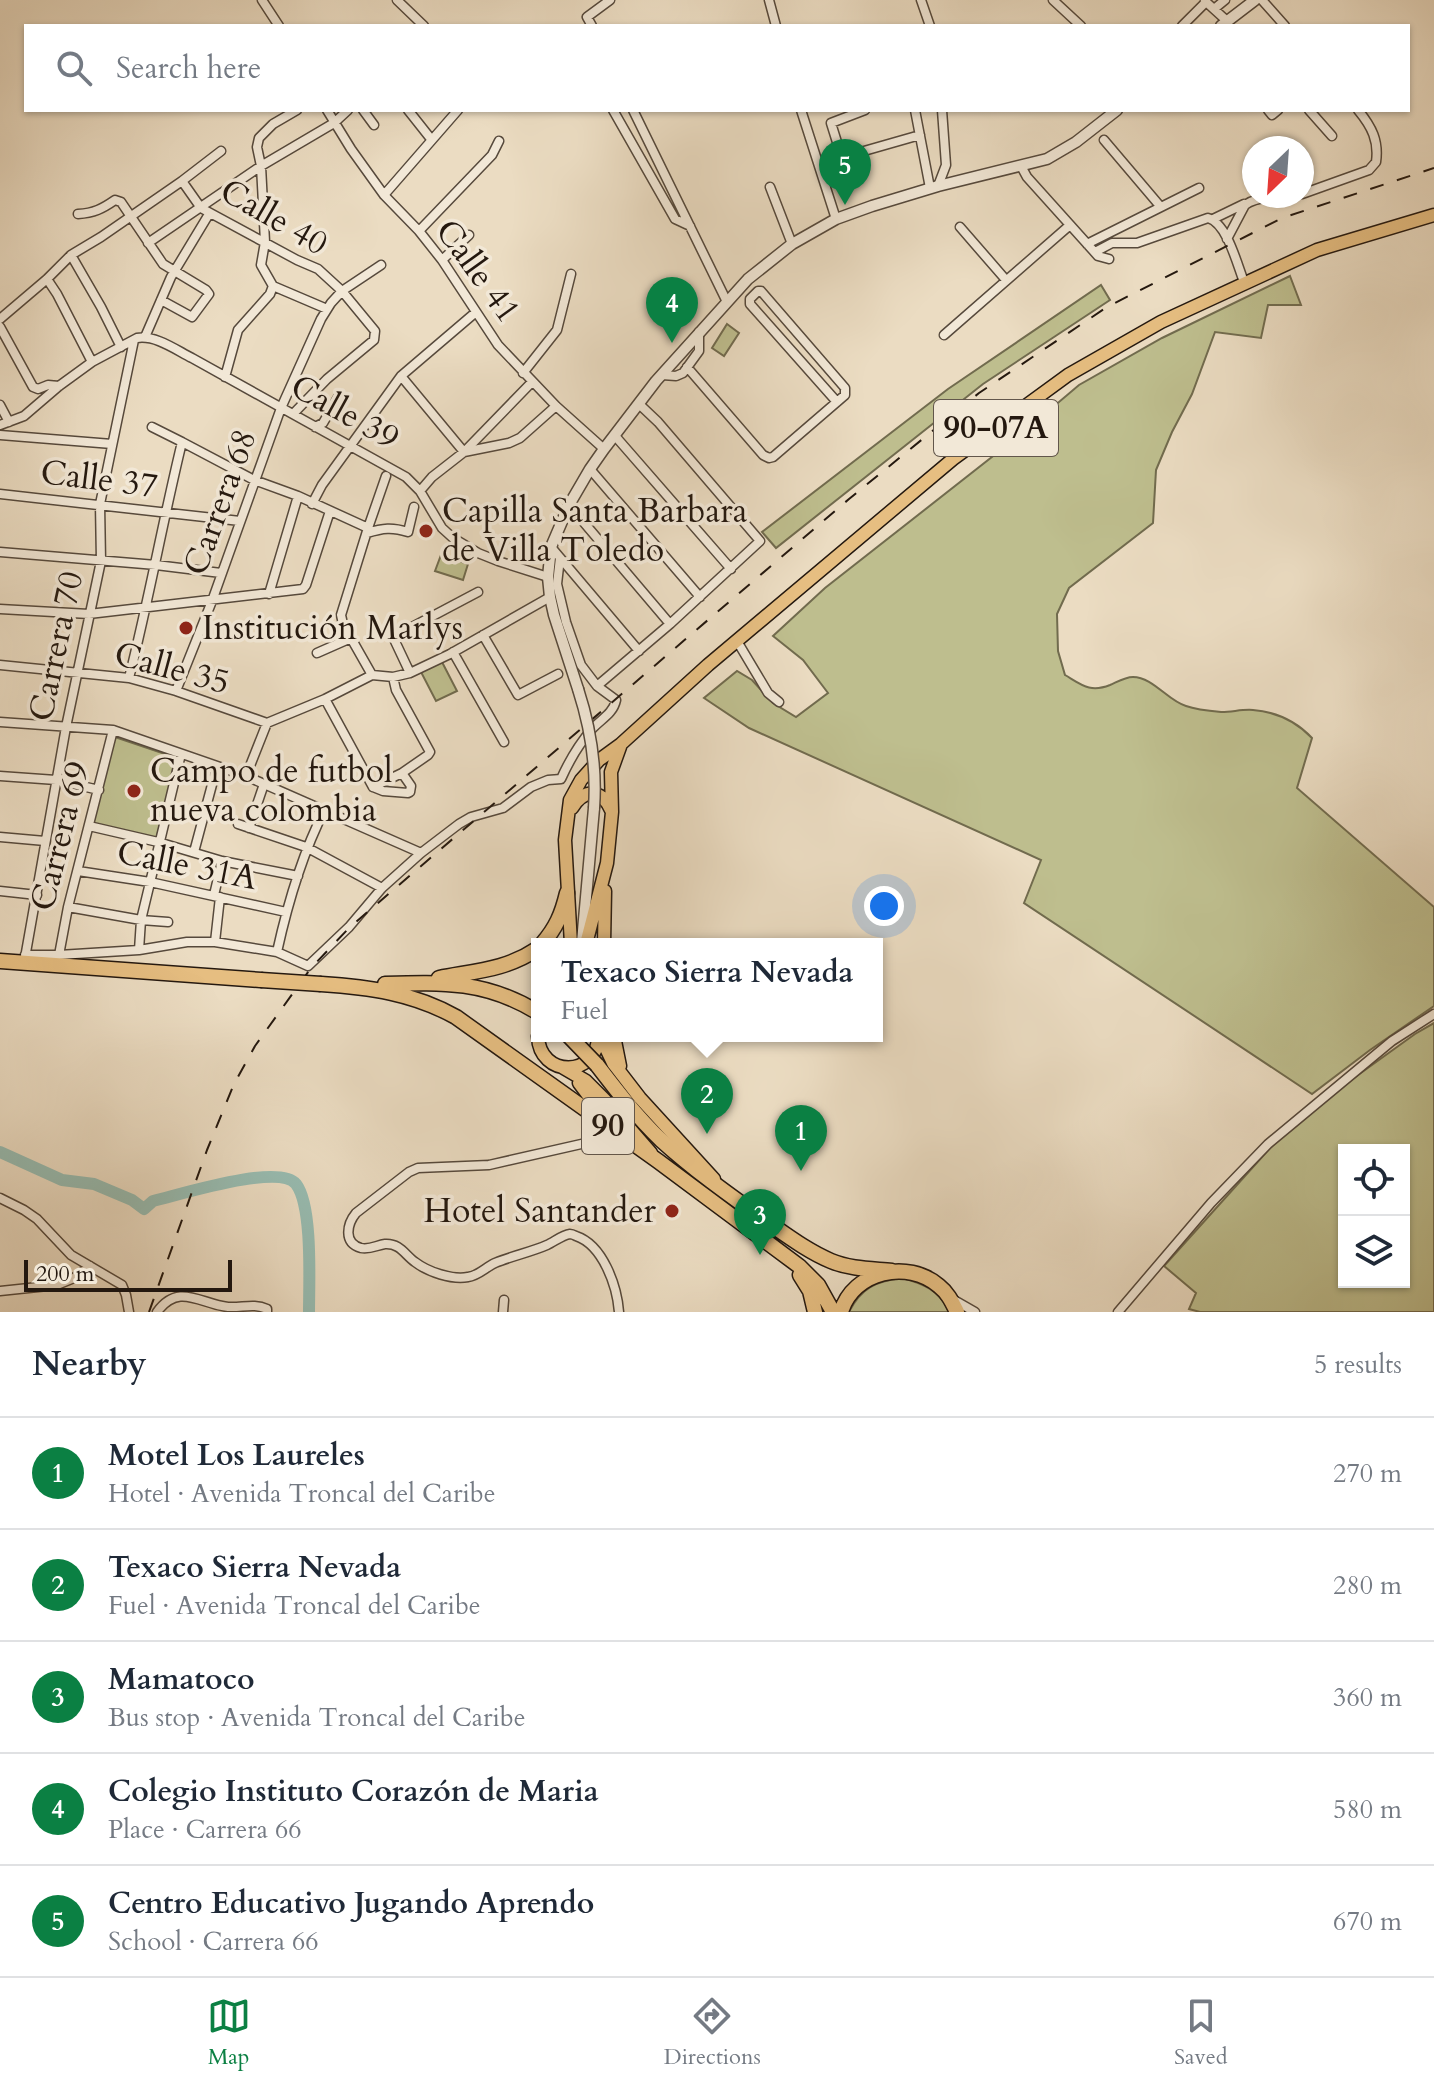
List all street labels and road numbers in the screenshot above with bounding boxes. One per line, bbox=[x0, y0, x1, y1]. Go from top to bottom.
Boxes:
street label: Calle 40 bbox=[212, 168, 336, 266]
street label: Calle 41 bbox=[425, 210, 531, 332]
street label: Calle 39 bbox=[283, 363, 407, 461]
road number: 90-07A bbox=[934, 400, 1058, 456]
street label: Carrera 68 bbox=[172, 423, 268, 581]
street label: Calle 37 bbox=[38, 449, 160, 509]
street label: Carrera 70 bbox=[18, 567, 94, 725]
street label: Calle 35 bbox=[109, 631, 235, 705]
street label: Carrera 69 bbox=[19, 757, 101, 915]
street label: Calle 31A bbox=[113, 829, 262, 901]
road number: 90 bbox=[582, 1098, 634, 1154]

